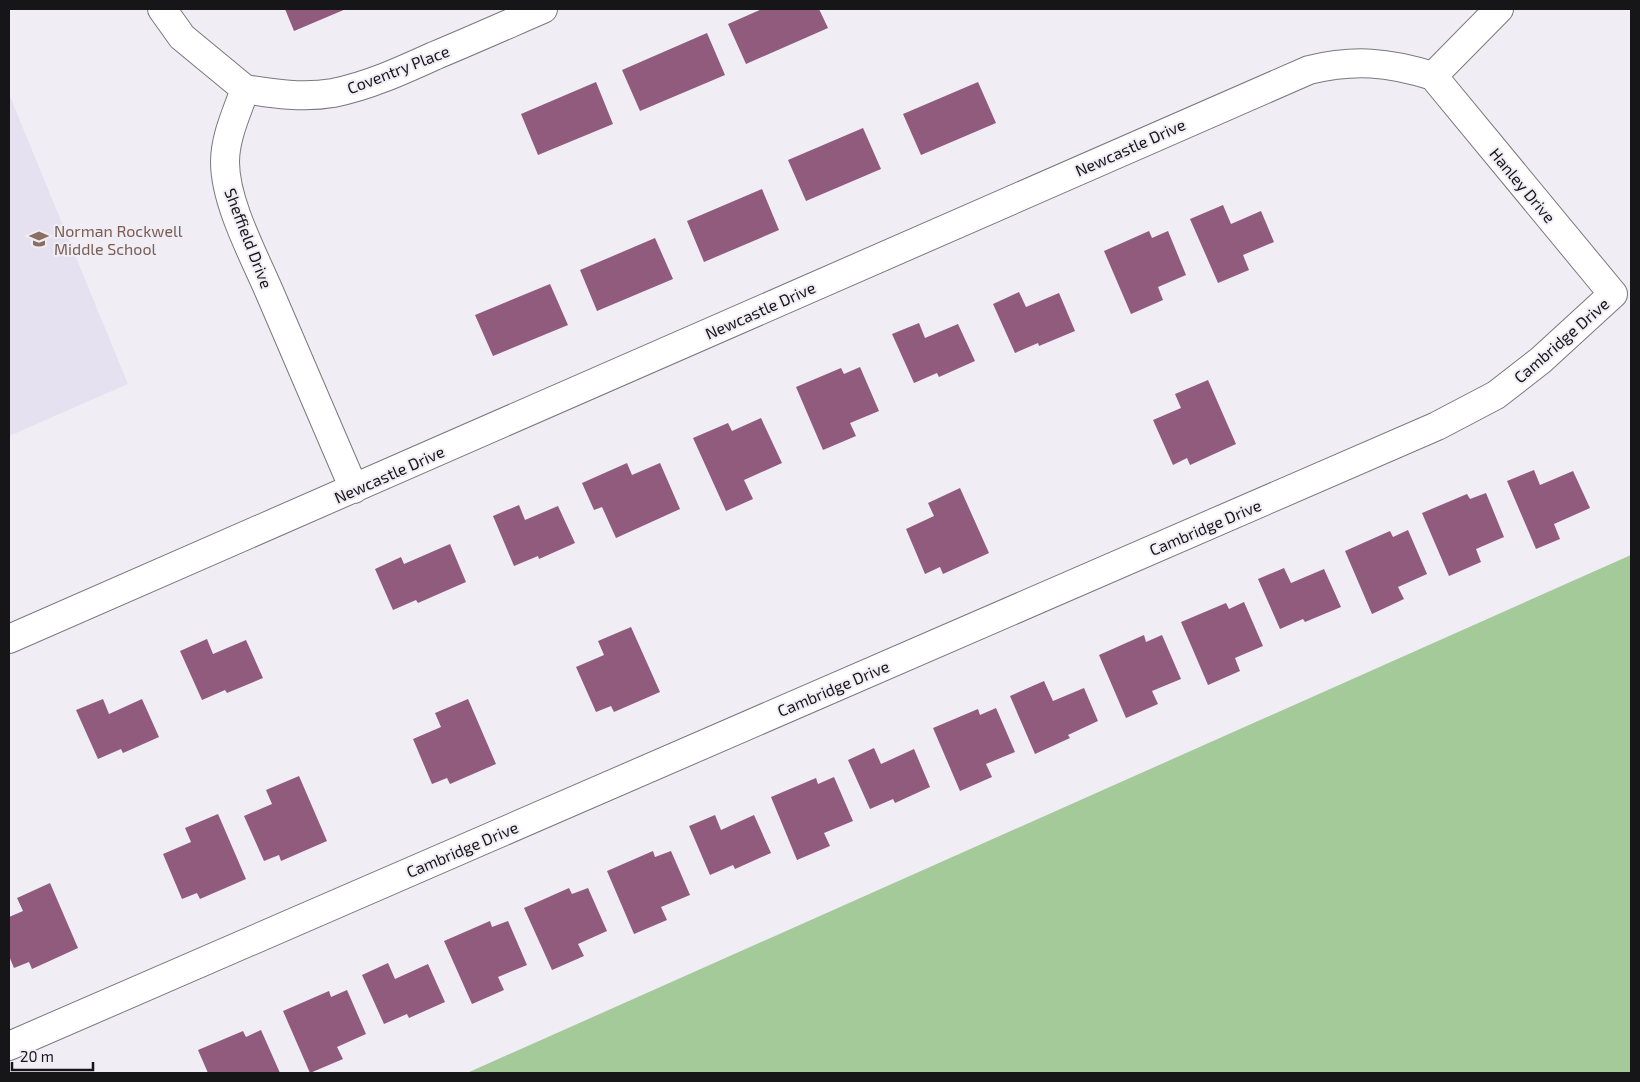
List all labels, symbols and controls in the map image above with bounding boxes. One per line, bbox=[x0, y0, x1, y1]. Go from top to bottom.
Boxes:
street label: Coventry Place bbox=[344, 41, 452, 97]
street label: Newcastle Drive bbox=[1072, 114, 1188, 180]
street label: Hanley Drive bbox=[1486, 144, 1560, 226]
street label: Sheffield Drive bbox=[221, 185, 277, 291]
place label: Norman Rockwell Middle School bbox=[54, 221, 183, 258]
school or university icon: Norman Rockwell Middle School bbox=[28, 228, 50, 250]
street label: Newcastle Drive bbox=[702, 277, 818, 343]
street label: Cambridge Drive bbox=[1510, 294, 1612, 386]
street label: Newcastle Drive bbox=[331, 441, 447, 507]
street label: Cambridge Drive bbox=[1146, 495, 1264, 559]
street label: Cambridge Drive bbox=[774, 656, 892, 720]
street label: Cambridge Drive bbox=[403, 817, 521, 881]
scale bar bbox=[12, 1040, 94, 1072]
text: 20 m bbox=[20, 1047, 54, 1065]

